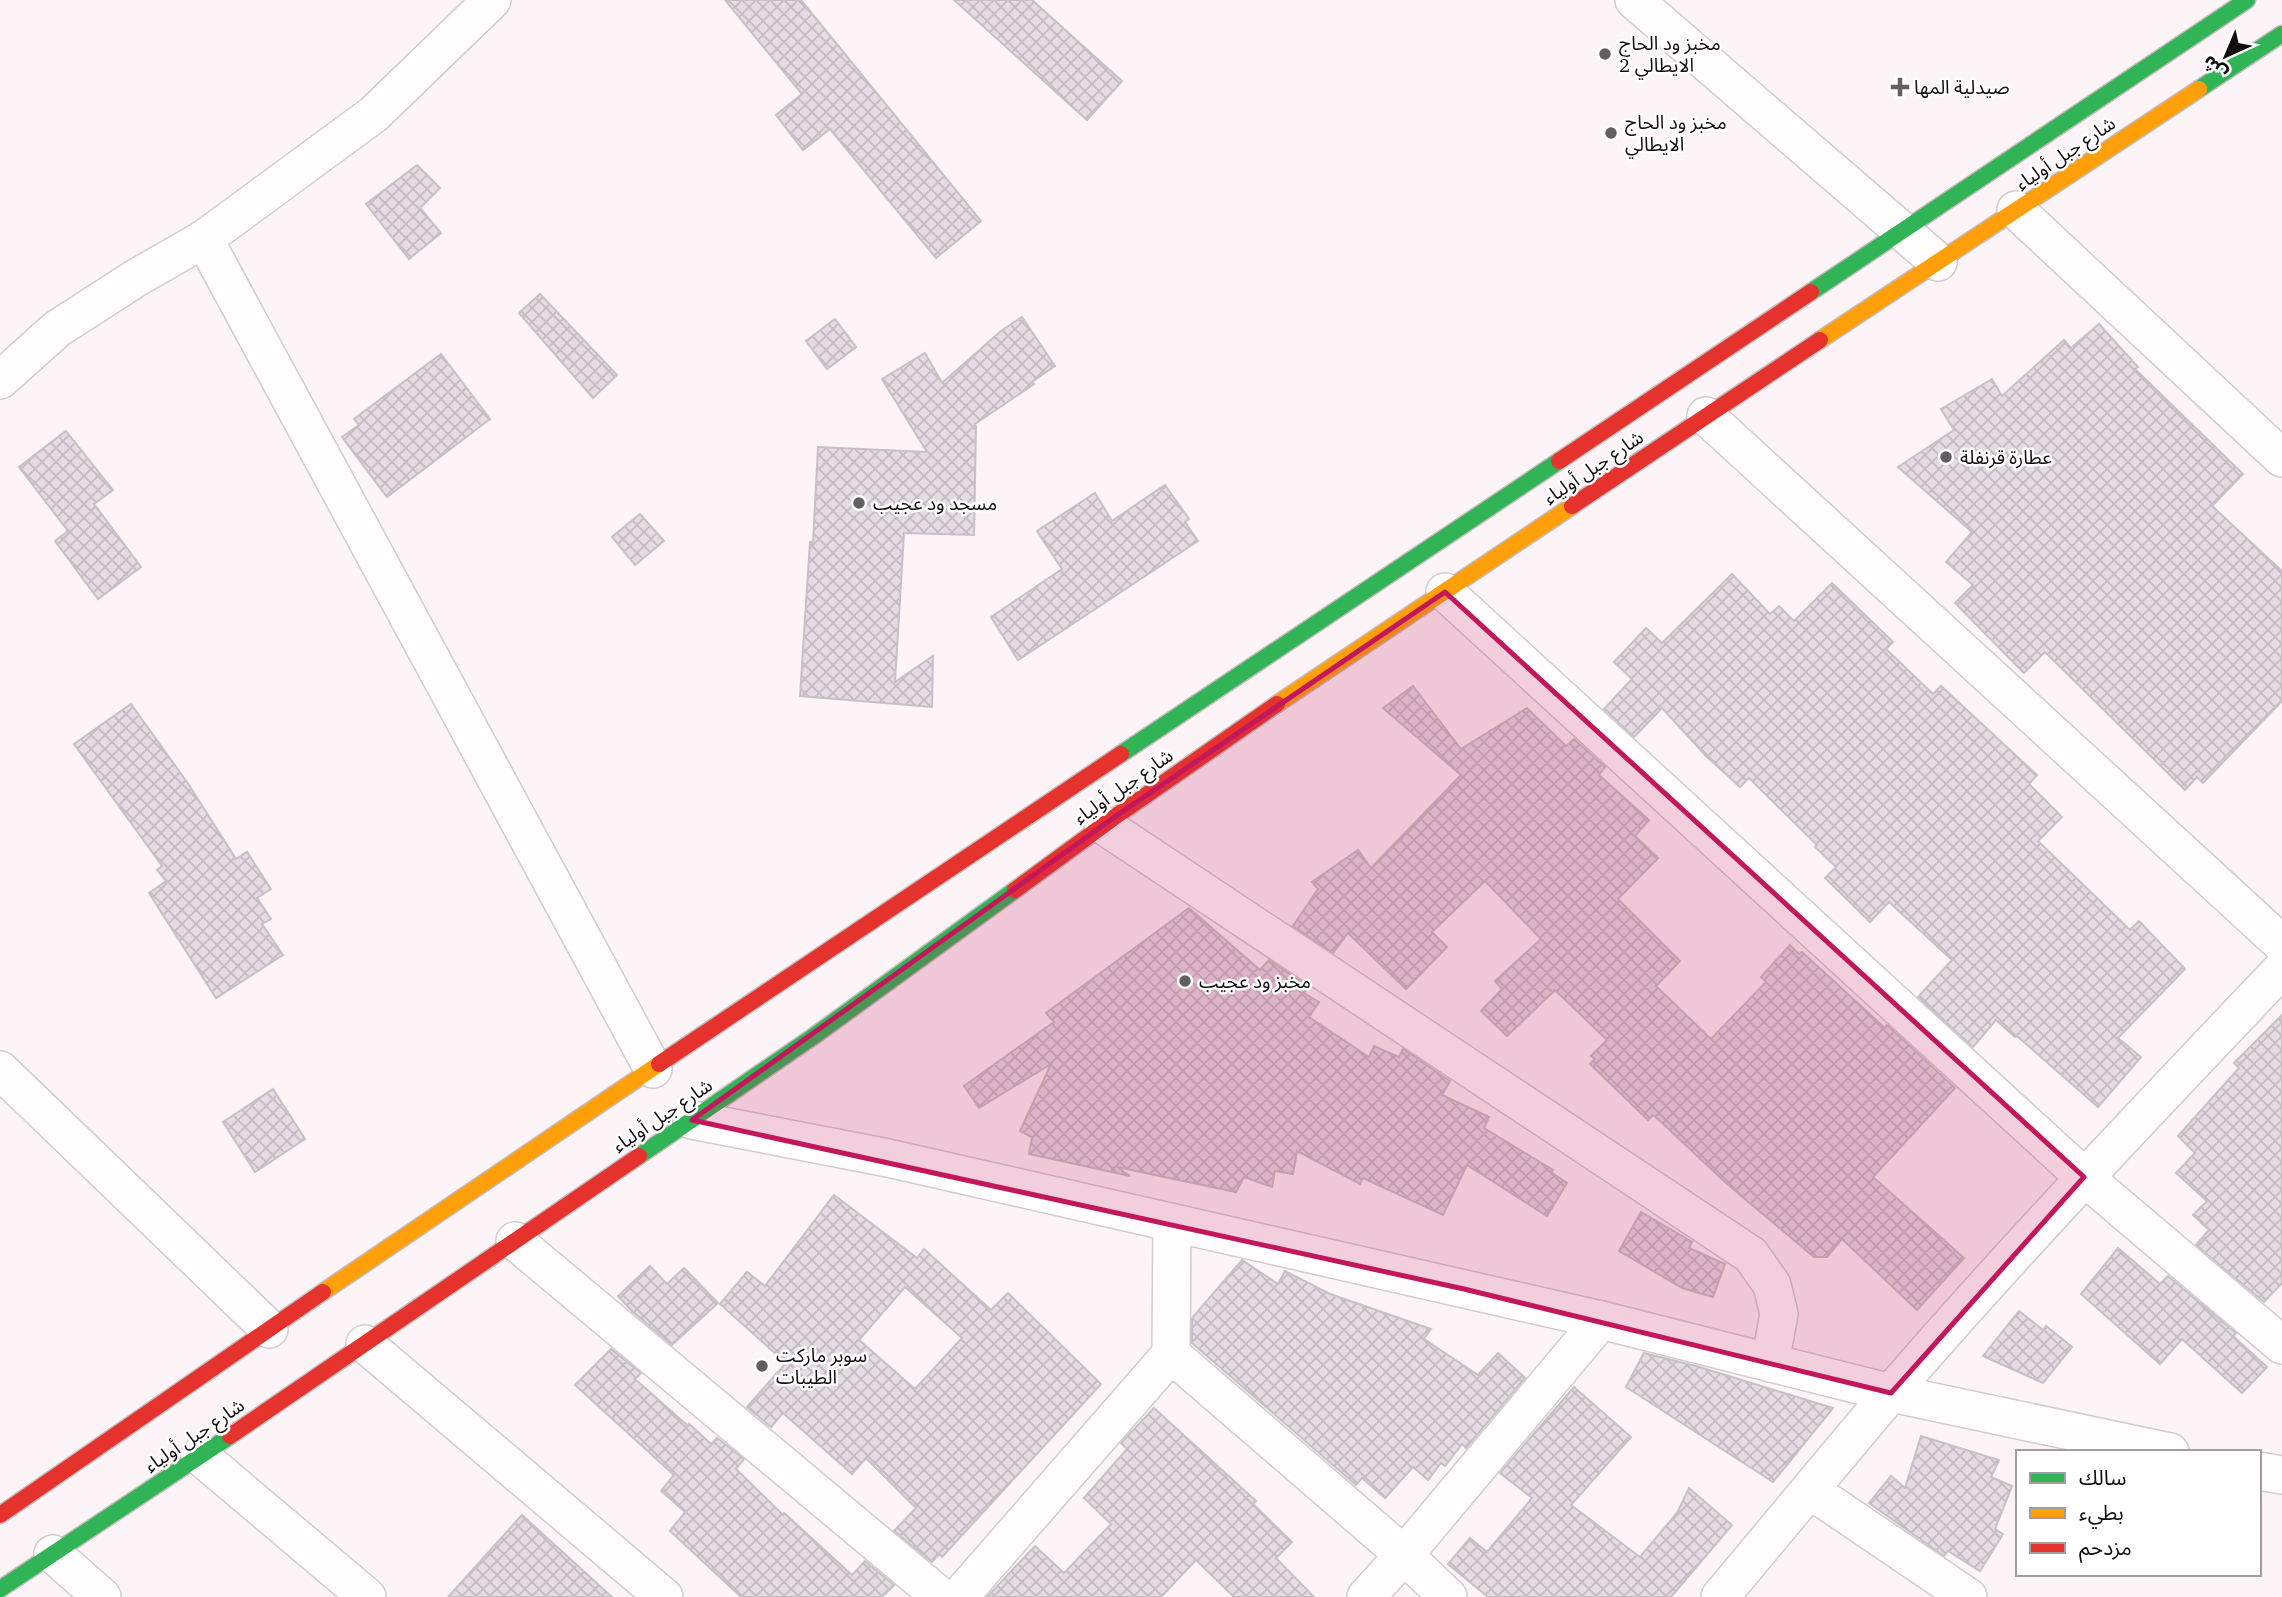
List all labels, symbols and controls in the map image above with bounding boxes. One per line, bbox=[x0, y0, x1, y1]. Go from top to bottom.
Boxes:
north arrow bbox=[2191, 21, 2261, 91]
place label: مخبز ود الحاج الايطالي 2 bbox=[1619, 31, 1721, 80]
marker: مخبز ود الحاج الايطالي 2 bbox=[1597, 46, 1613, 62]
text: ش bbox=[2196, 51, 2232, 86]
place label: صيدلية المها bbox=[1914, 75, 2010, 99]
marker: صيدلية المها bbox=[1892, 79, 1908, 95]
place label: مخبز ود الحاج الايطالي bbox=[1625, 110, 1727, 159]
street label: شارع جبل أولياء bbox=[2010, 111, 2121, 197]
marker: مخبز ود الحاج الايطالي bbox=[1603, 125, 1619, 141]
street label: شارع جبل أولياء bbox=[1538, 425, 1649, 511]
place label: عطارة قرنفلة bbox=[1960, 445, 2052, 469]
marker: عطارة قرنفلة bbox=[1938, 449, 1954, 465]
place label: مسجد ود عجيب bbox=[873, 491, 997, 515]
marker: مسجد ود عجيب bbox=[851, 495, 867, 511]
street label: شارع جبل أولياء bbox=[1069, 743, 1178, 831]
place label: مخبز ود عجيب bbox=[1199, 969, 1311, 993]
marker: مخبز ود عجيب bbox=[1177, 973, 1193, 989]
street label: شارع جبل أولياء bbox=[607, 1073, 718, 1159]
place label: سوبر ماركت الطيبات bbox=[776, 1343, 867, 1389]
marker: سوبر ماركت الطيبات bbox=[754, 1358, 770, 1374]
street label: شارع جبل أولياء bbox=[139, 1393, 250, 1479]
legend bbox=[2016, 1450, 2261, 1576]
text: سالك bbox=[2079, 1463, 2126, 1491]
text: بطيء bbox=[2079, 1498, 2124, 1529]
text: مزدحم bbox=[2079, 1533, 2132, 1563]

